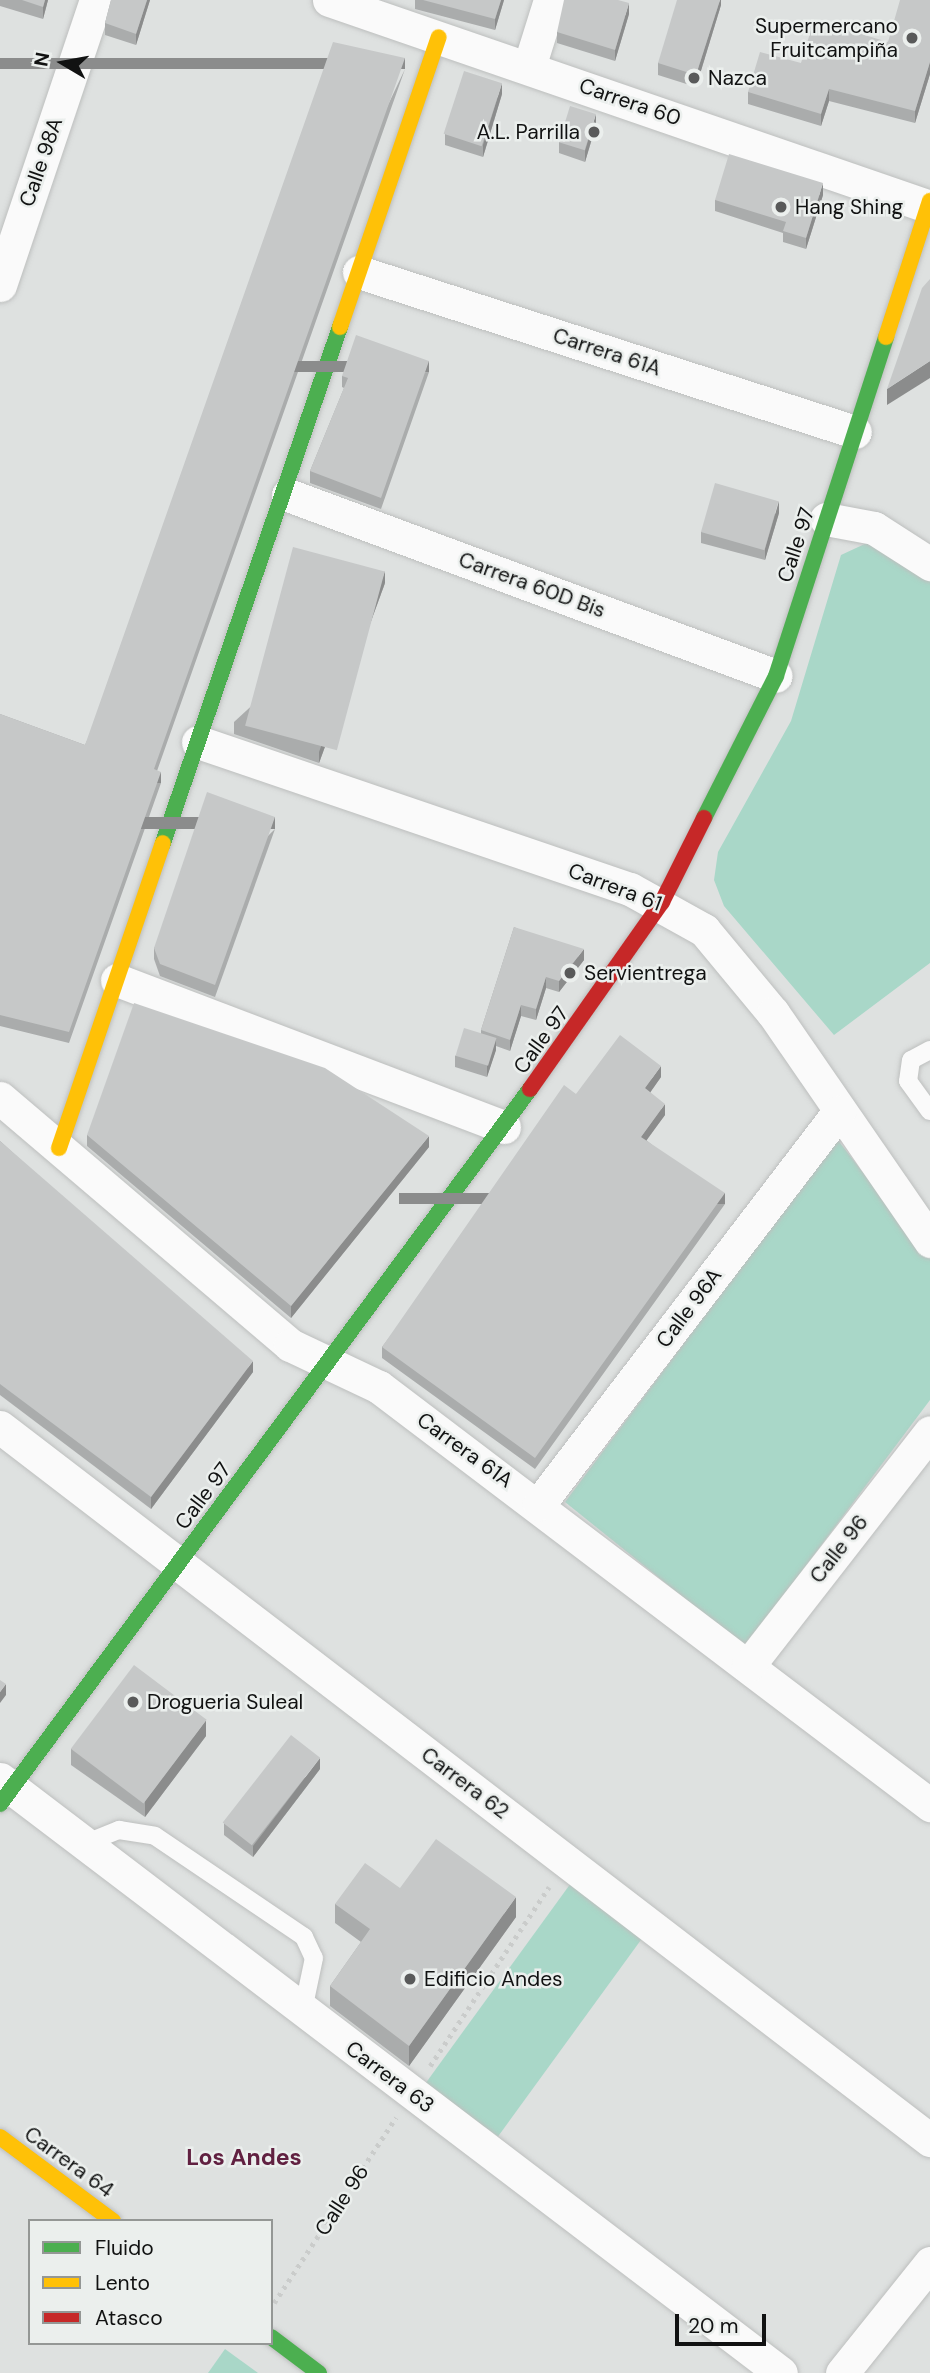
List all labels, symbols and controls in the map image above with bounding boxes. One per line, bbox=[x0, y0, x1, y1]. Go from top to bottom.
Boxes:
place label: Supermercano Fruitcampiña bbox=[755, 13, 898, 63]
north arrow bbox=[28, 28, 98, 98]
marker: Supermercano Fruitcampiña bbox=[904, 30, 920, 46]
text: N bbox=[28, 50, 55, 68]
place label: Nazca bbox=[708, 65, 767, 91]
marker: Nazca bbox=[686, 70, 702, 86]
street label: Carrera 60 bbox=[576, 73, 684, 131]
street label: Calle 98A bbox=[14, 114, 68, 210]
place label: A.L. Parrilla bbox=[477, 119, 580, 145]
marker: A.L. Parrilla bbox=[586, 124, 602, 140]
place label: Hang Shing bbox=[795, 194, 903, 220]
marker: Hang Shing bbox=[773, 199, 789, 215]
street label: Carrera 61A bbox=[550, 323, 664, 381]
street label: Calle 97 bbox=[772, 504, 820, 586]
street label: Carrera 60D Bis bbox=[455, 547, 609, 623]
street label: Carrera 61 bbox=[565, 858, 665, 916]
place label: Servientrega bbox=[584, 960, 707, 986]
marker: Servientrega bbox=[562, 965, 578, 981]
street label: Calle 97 bbox=[508, 1001, 574, 1079]
street label: Calle 96A bbox=[651, 1263, 727, 1353]
street label: Carrera 61A bbox=[412, 1407, 518, 1493]
street label: Calle 97 bbox=[170, 1458, 236, 1534]
street label: Calle 96 bbox=[805, 1510, 873, 1588]
place label: Drogueria Suleal bbox=[147, 1689, 303, 1715]
marker: Drogueria Suleal bbox=[125, 1694, 141, 1710]
street label: Carrera 62 bbox=[416, 1742, 514, 1824]
place label: Edificio Andes bbox=[424, 1966, 563, 1992]
marker: Edificio Andes bbox=[402, 1971, 418, 1987]
street label: Carrera 63 bbox=[341, 2036, 439, 2118]
street label: Carrera 64 bbox=[19, 2121, 119, 2203]
district label: Los Andes bbox=[186, 2143, 302, 2171]
street label: Calle 96 bbox=[310, 2160, 374, 2240]
legend bbox=[28, 2219, 273, 2345]
text: Fluido bbox=[95, 2234, 154, 2262]
text: Lento bbox=[95, 2269, 150, 2297]
scale bar bbox=[678, 2300, 769, 2344]
text: Atasco bbox=[95, 2304, 163, 2332]
text: 20 m bbox=[688, 2312, 739, 2340]

